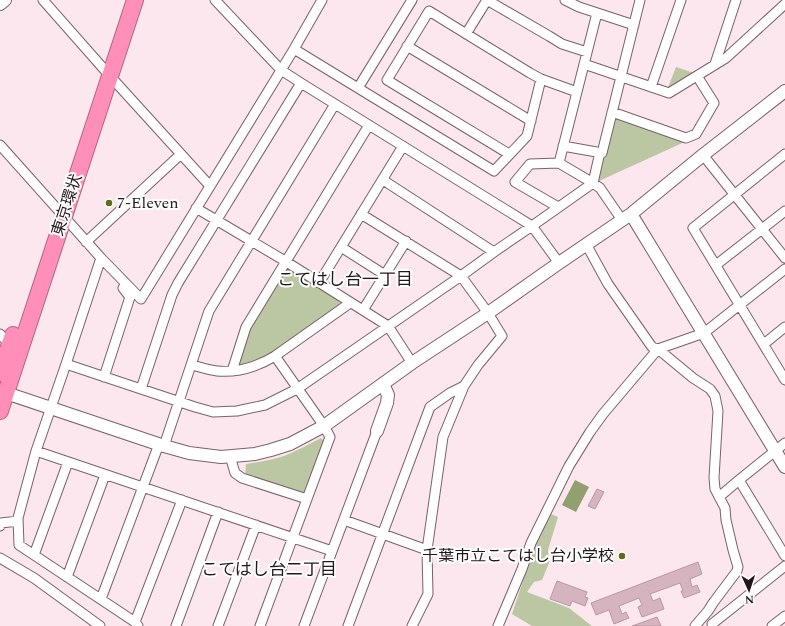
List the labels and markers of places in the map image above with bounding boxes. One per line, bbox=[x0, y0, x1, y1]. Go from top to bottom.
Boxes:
place label: 7-Eleven bbox=[117, 191, 179, 215]
marker: 7-Eleven bbox=[104, 198, 114, 208]
place label: 千葉市立こてはし台小学校 bbox=[422, 544, 614, 568]
marker: 千葉市立こてはし台小学校 bbox=[617, 551, 627, 561]

